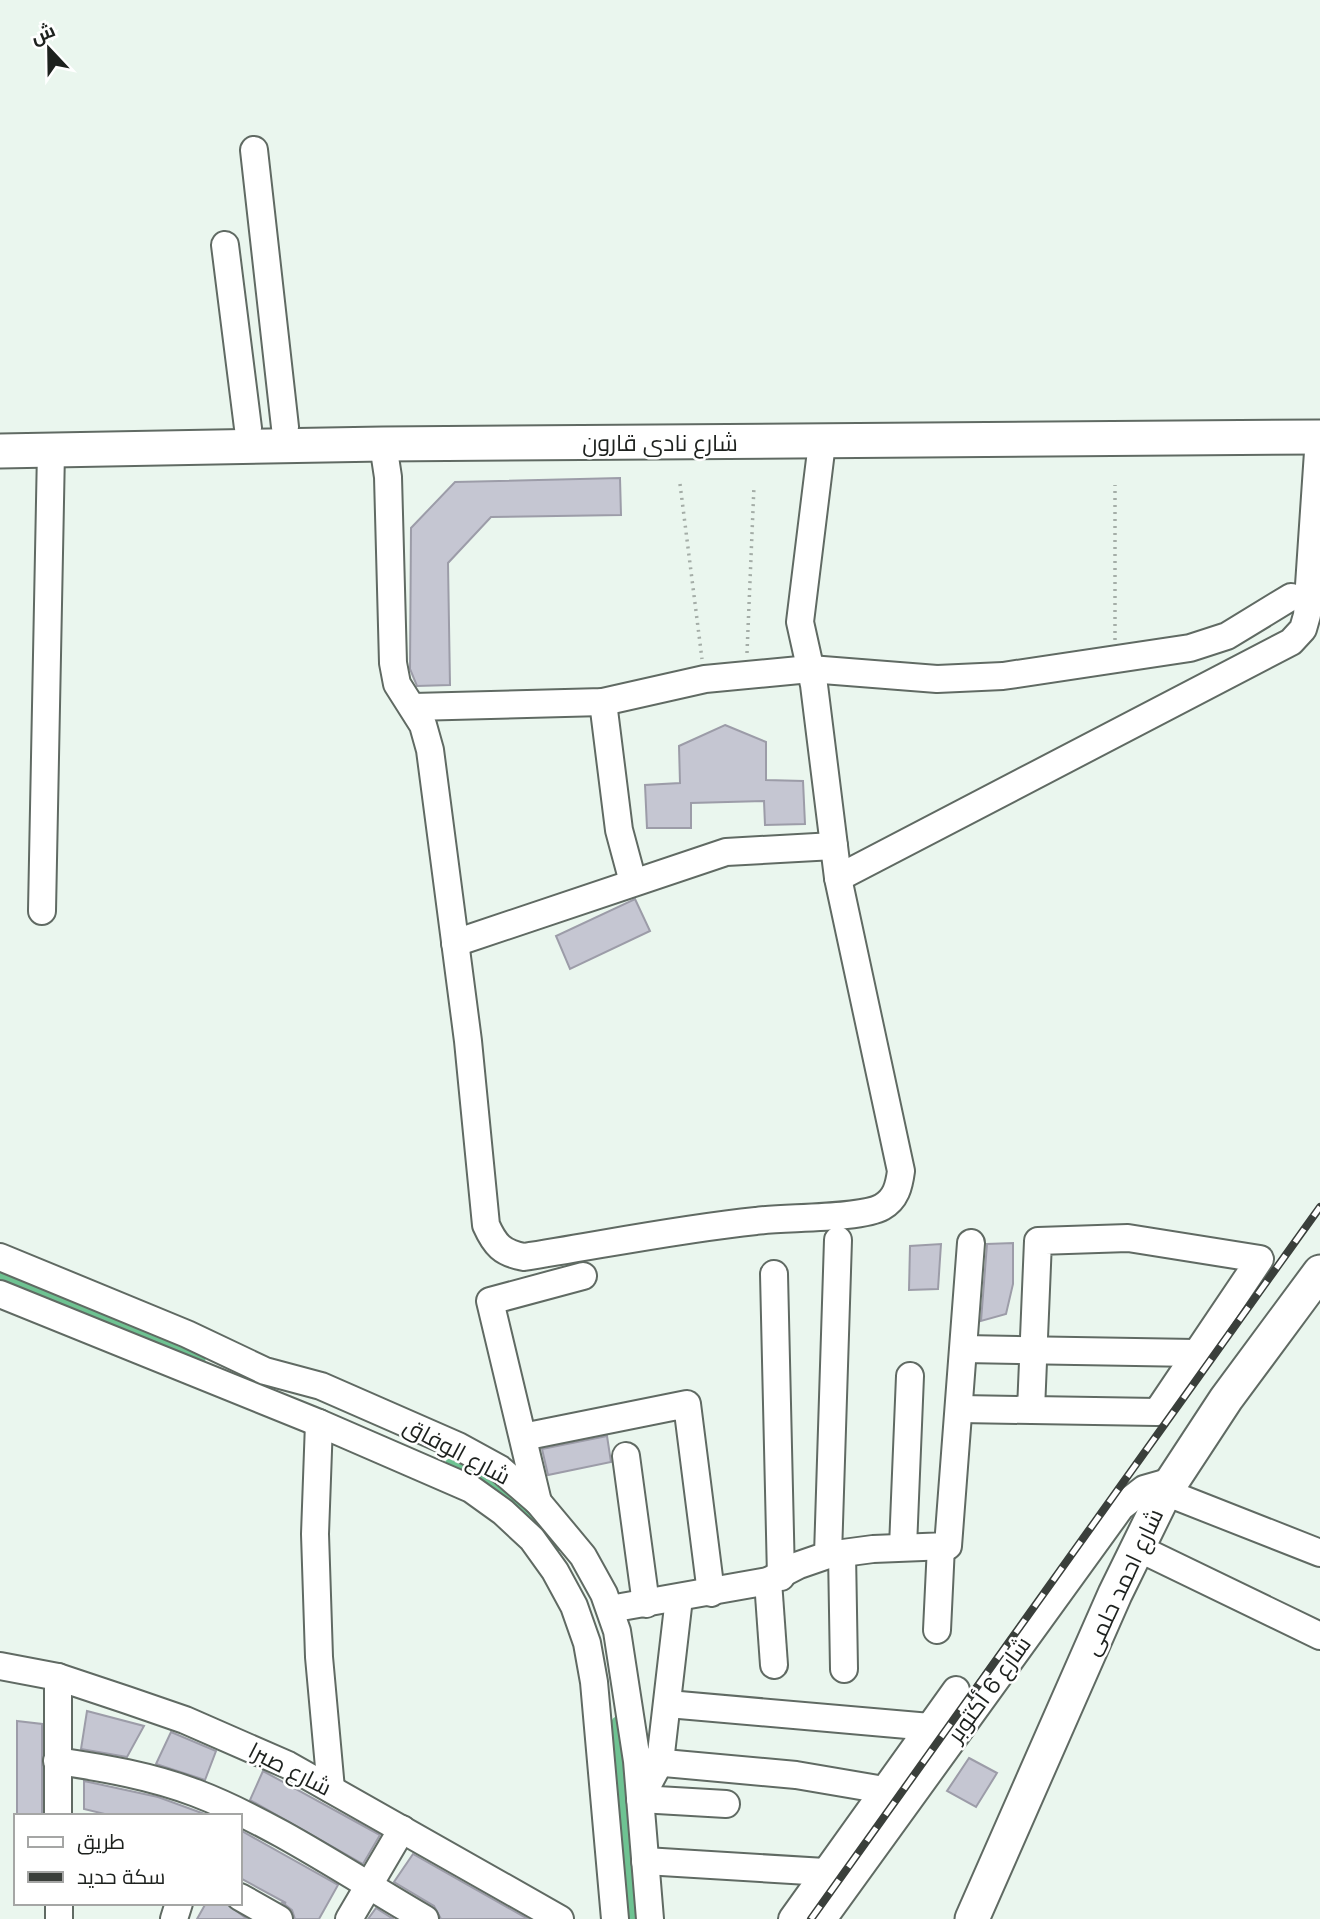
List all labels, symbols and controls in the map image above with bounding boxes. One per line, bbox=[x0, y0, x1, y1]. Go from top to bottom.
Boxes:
north arrow bbox=[14, 14, 84, 84]
text: ش bbox=[27, 18, 59, 50]
street label: شارع نادى قارون bbox=[582, 428, 738, 459]
street label: شارع الوفاق bbox=[398, 1410, 516, 1493]
street label: شارع احمد حلمى bbox=[1076, 1504, 1171, 1661]
street label: شارع 6 أكتوبر bbox=[939, 1630, 1038, 1750]
street label: شارع صبرا bbox=[243, 1735, 337, 1803]
legend bbox=[14, 1814, 242, 1905]
text: طريق bbox=[77, 1828, 125, 1855]
text: سكة حديد bbox=[77, 1863, 165, 1890]

